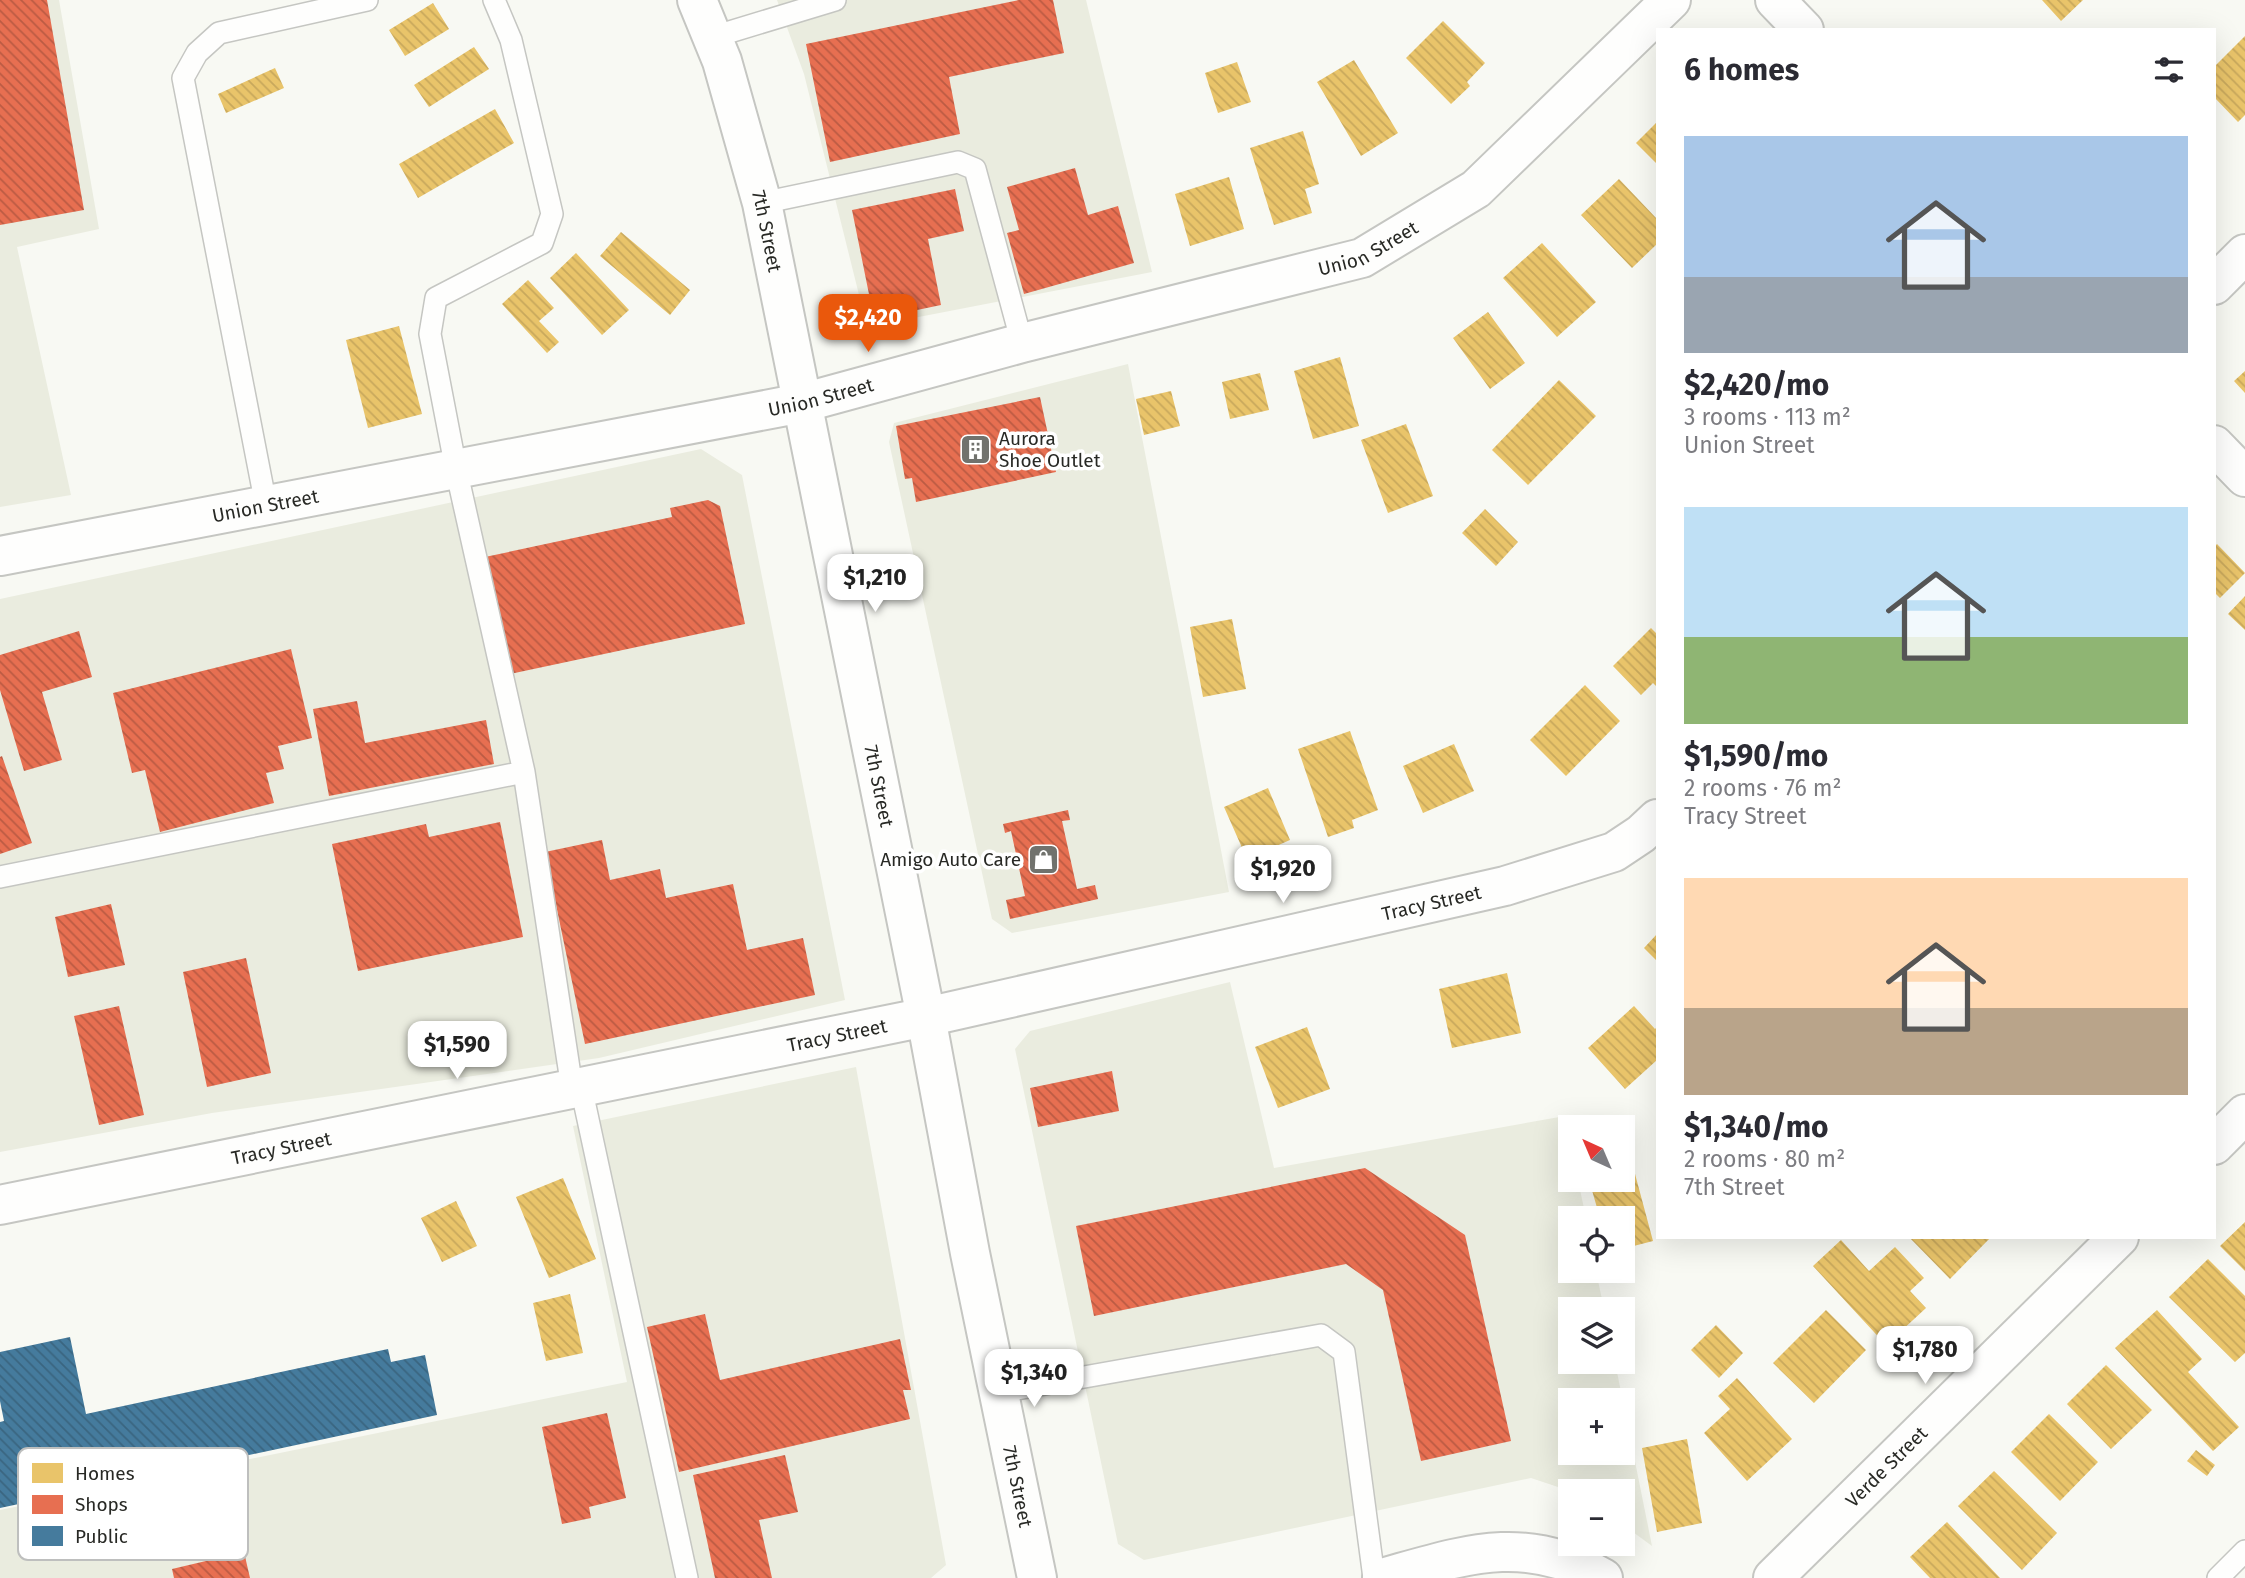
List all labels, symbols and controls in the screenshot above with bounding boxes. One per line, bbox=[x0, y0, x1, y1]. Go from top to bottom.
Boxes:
icon: filters bbox=[2150, 51, 2188, 89]
text: 6 homes bbox=[1684, 52, 1799, 88]
icon: home bbox=[1873, 182, 1999, 308]
street label: 7th Street bbox=[747, 187, 787, 274]
street label: Union Street bbox=[1316, 215, 1422, 280]
pin: $2,420 bbox=[811, 294, 925, 354]
text: $2,420 bbox=[834, 303, 902, 331]
text: $2,420/mo bbox=[1684, 367, 1829, 403]
street label: Union Street bbox=[766, 373, 876, 421]
text: 3 rooms · 113 m² bbox=[1684, 403, 1851, 431]
place label: Aurora Shoe Outlet bbox=[999, 427, 1101, 472]
text: Union Street bbox=[1684, 431, 1815, 459]
building icon: Aurora Shoe Outlet bbox=[959, 432, 993, 466]
street label: Union Street bbox=[210, 484, 321, 527]
icon: home bbox=[1873, 553, 1999, 679]
pin: $1,210 bbox=[818, 554, 932, 614]
text: $1,210 bbox=[843, 563, 907, 591]
text: $1,590/mo bbox=[1684, 738, 1828, 774]
street label: 7th Street bbox=[860, 743, 899, 829]
text: 2 rooms · 76 m² bbox=[1684, 774, 1842, 802]
text: Tracy Street bbox=[1684, 802, 1807, 830]
shop icon: Amigo Auto Care bbox=[1027, 842, 1061, 876]
pin: $1,920 bbox=[1226, 846, 1340, 905]
place label: Amigo Auto Care bbox=[880, 848, 1021, 871]
text: $1,920 bbox=[1250, 854, 1316, 882]
street label: Tracy Street bbox=[1379, 880, 1483, 925]
icon: home bbox=[1873, 924, 1999, 1050]
street label: Tracy Street bbox=[785, 1014, 889, 1056]
pin: $1,590 bbox=[400, 1021, 514, 1081]
text: $1,590 bbox=[424, 1030, 490, 1058]
text: $1,340/mo bbox=[1684, 1109, 1829, 1145]
north arrow bbox=[1558, 1115, 1634, 1192]
map controls bbox=[1558, 1115, 1635, 1556]
street label: Tracy Street bbox=[229, 1127, 333, 1169]
text: 2 rooms · 80 m² bbox=[1684, 1145, 1845, 1173]
text: 7th Street bbox=[1684, 1173, 1785, 1201]
button: locate bbox=[1558, 1206, 1635, 1283]
button: layers bbox=[1558, 1297, 1635, 1374]
pin: $1,780 bbox=[1868, 1326, 1982, 1386]
text: $1,780 bbox=[1892, 1335, 1958, 1363]
pin: $1,340 bbox=[977, 1350, 1091, 1409]
text: $1,340 bbox=[1001, 1358, 1067, 1386]
button: + bbox=[1558, 1388, 1635, 1465]
street label: Verde Street bbox=[1841, 1421, 1932, 1512]
street label: 7th Street bbox=[998, 1443, 1038, 1529]
legend bbox=[18, 1448, 248, 1560]
text: Homes bbox=[75, 1462, 135, 1485]
button: − bbox=[1558, 1479, 1635, 1556]
text: Shops bbox=[75, 1493, 128, 1516]
text: Public bbox=[75, 1525, 128, 1548]

